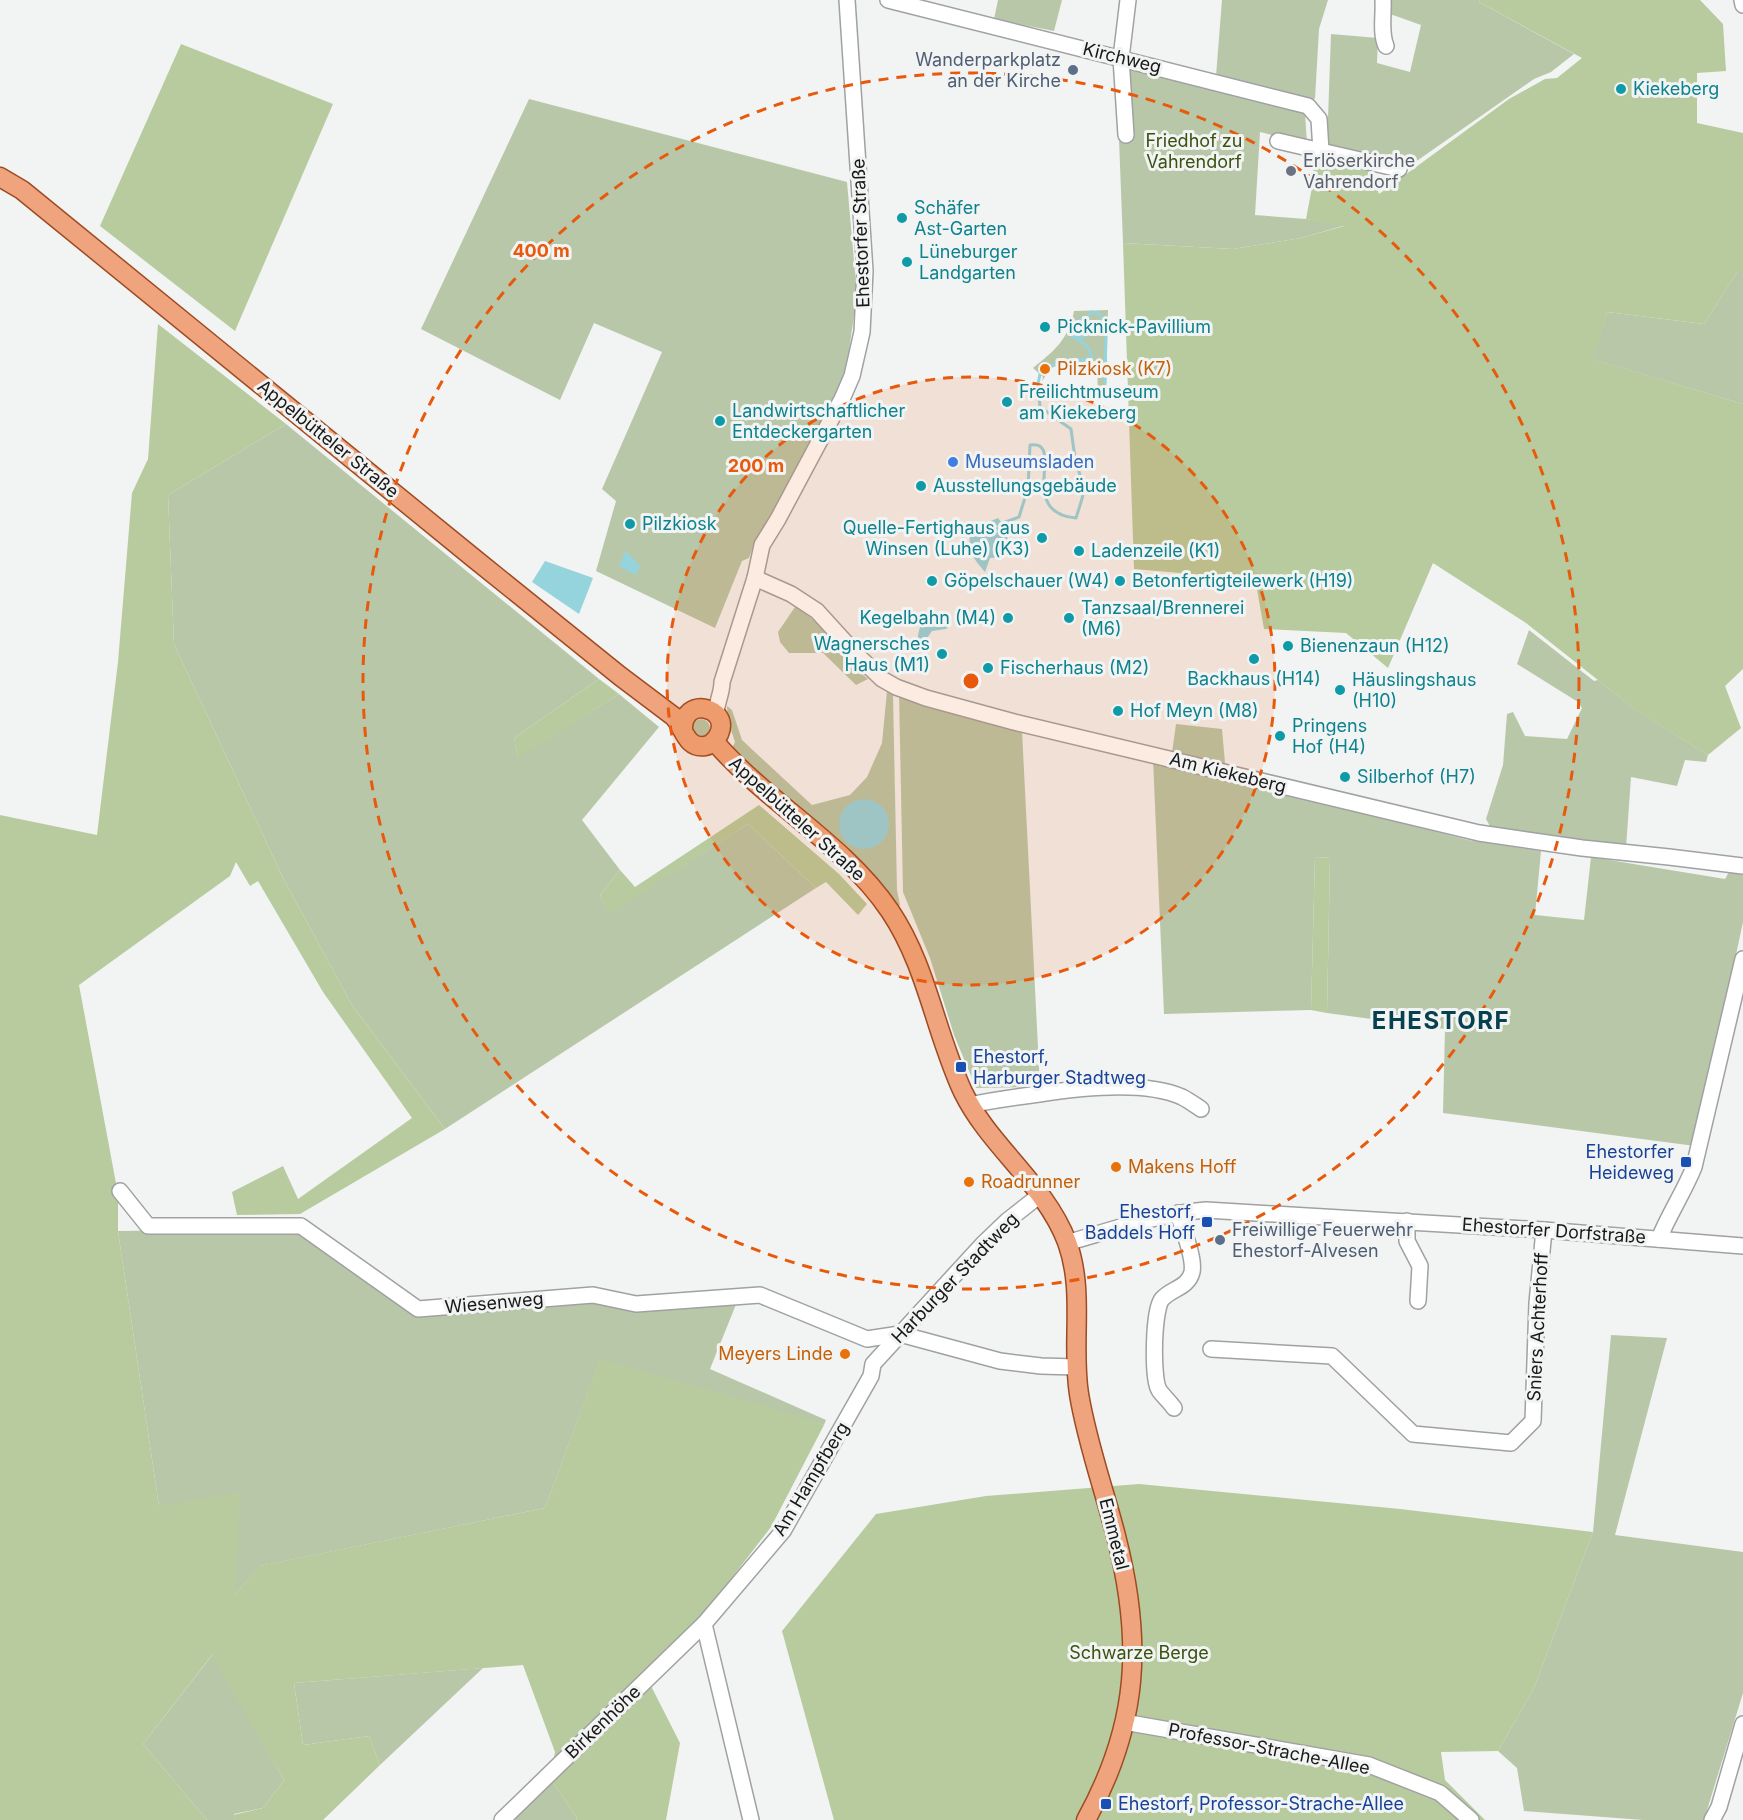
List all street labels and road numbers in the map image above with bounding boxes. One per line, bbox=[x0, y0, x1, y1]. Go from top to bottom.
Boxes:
street label: Kirchweg bbox=[1081, 38, 1164, 77]
street label: Ehestorfer Straße bbox=[847, 158, 874, 308]
street label: Appelbütteler Straße bbox=[254, 375, 403, 502]
street label: Am Kiekeberg bbox=[1168, 748, 1289, 797]
street label: Appelbütteler Straße bbox=[725, 752, 869, 885]
street label: Harburger Stadtweg bbox=[887, 1208, 1022, 1347]
street label: Ehestorfer Dorfstraße bbox=[1461, 1214, 1647, 1247]
street label: Sniers Achterhoff bbox=[1523, 1252, 1552, 1402]
street label: Wiesenweg bbox=[444, 1288, 544, 1317]
street label: Am Hampfberg bbox=[768, 1418, 853, 1540]
street label: Emmetal bbox=[1095, 1496, 1134, 1572]
street label: Birkenhöhe bbox=[561, 1681, 645, 1763]
street label: Professor-Strache-Allee bbox=[1166, 1719, 1372, 1778]

